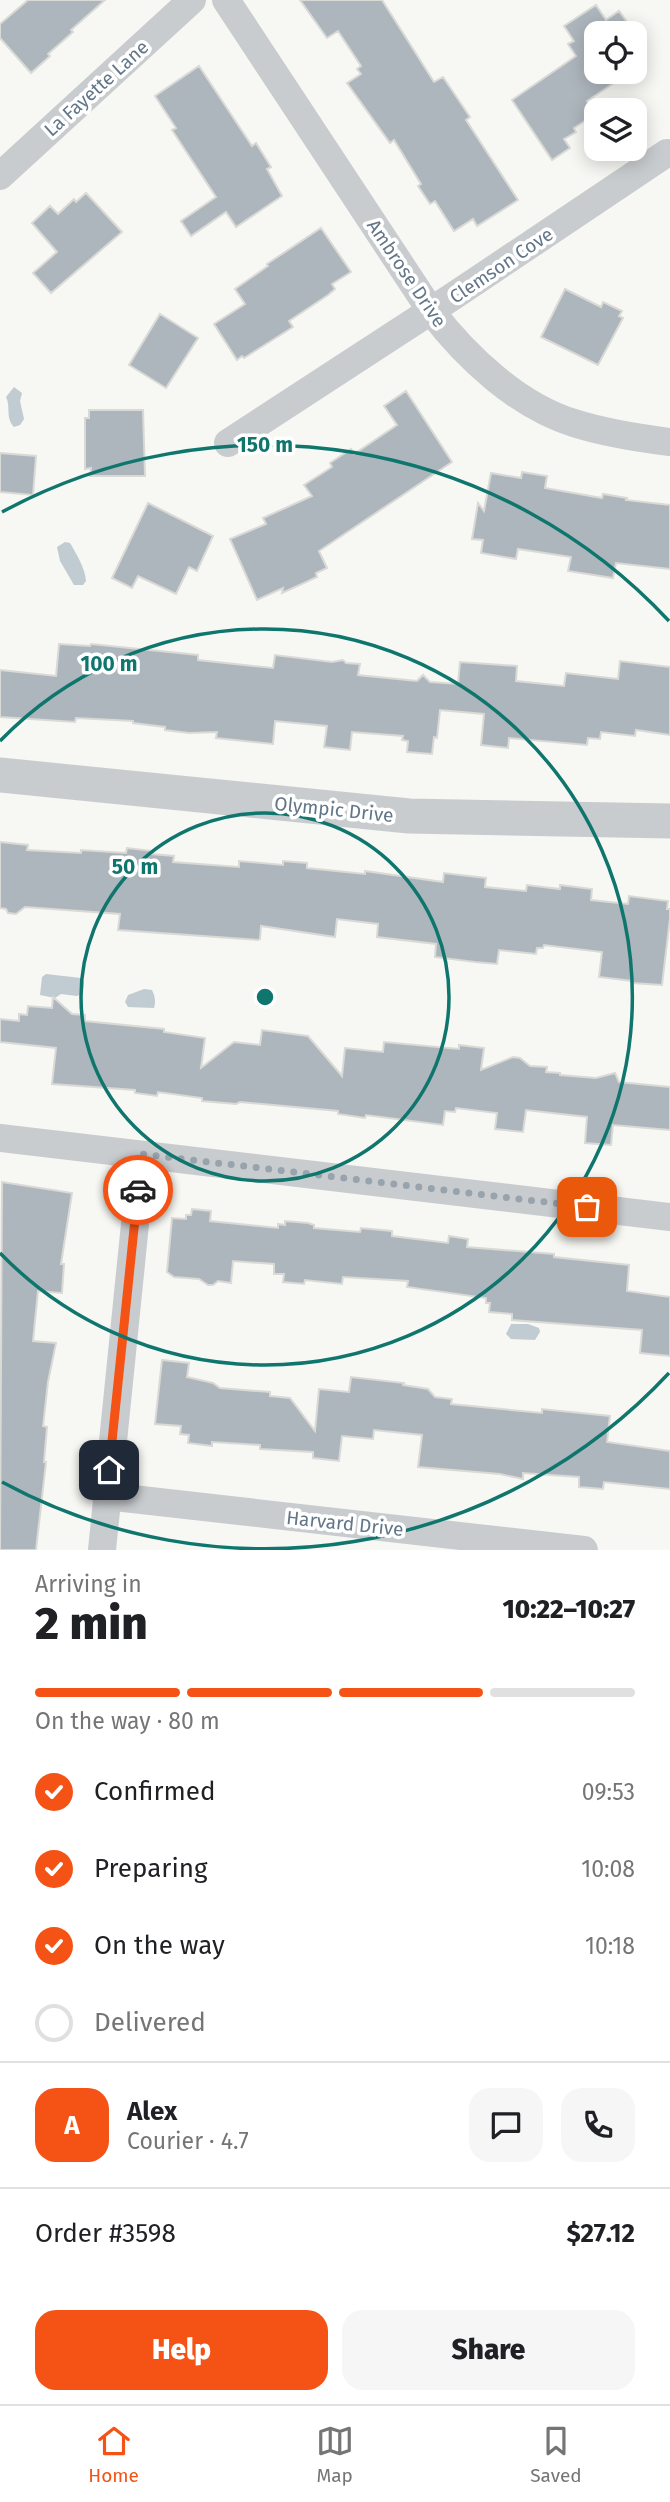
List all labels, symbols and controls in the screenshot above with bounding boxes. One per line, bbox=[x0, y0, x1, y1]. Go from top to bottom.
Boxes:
map controls bbox=[584, 21, 647, 161]
button: locate bbox=[584, 21, 647, 84]
street label: La Fayette Lane bbox=[39, 36, 153, 141]
button: layers bbox=[584, 98, 647, 161]
street label: Ambrose Drive bbox=[362, 215, 451, 332]
street label: Clemson Cove bbox=[445, 222, 557, 308]
text: 150 m bbox=[237, 432, 293, 458]
text: 100 m bbox=[80, 651, 138, 677]
street label: Olympic Drive bbox=[273, 792, 395, 827]
text: 50 m bbox=[112, 854, 158, 880]
centre of rings bbox=[253, 985, 277, 1009]
courier bbox=[103, 1155, 173, 1225]
icon: car bbox=[119, 1171, 157, 1209]
pin bbox=[557, 1177, 617, 1237]
icon: bag bbox=[568, 1188, 606, 1226]
pin bbox=[79, 1440, 139, 1500]
icon: home bbox=[90, 1451, 128, 1489]
street label: Harvard Drive bbox=[285, 1506, 405, 1541]
text: Arriving in bbox=[35, 1570, 142, 1598]
text: 10:22–10:27 bbox=[502, 1594, 635, 1625]
text: 2 min bbox=[35, 1596, 148, 1651]
text: On the way · 80 m bbox=[35, 1707, 220, 1735]
icon: check bbox=[35, 1773, 73, 1811]
text: Confirmed bbox=[94, 1776, 215, 1807]
text: 09:53 bbox=[582, 1778, 635, 1806]
icon: check bbox=[35, 1850, 73, 1888]
text: Preparing bbox=[94, 1853, 207, 1884]
text: 10:08 bbox=[581, 1855, 635, 1883]
icon: check bbox=[35, 1927, 73, 1965]
text: On the way bbox=[94, 1930, 225, 1961]
text: 10:18 bbox=[585, 1932, 635, 1960]
text: Delivered bbox=[94, 2007, 206, 2038]
button: chat bbox=[469, 2088, 543, 2162]
button: phone bbox=[561, 2088, 635, 2162]
text: Alex bbox=[127, 2096, 177, 2127]
text: A bbox=[64, 2110, 80, 2141]
text: Courier · 4.7 bbox=[127, 2127, 249, 2155]
text: Order #3598 bbox=[35, 2218, 176, 2249]
text: $27.12 bbox=[566, 2218, 635, 2249]
button: Help bbox=[35, 2310, 328, 2390]
button: Share bbox=[342, 2310, 635, 2390]
tab: Home bbox=[88, 2422, 139, 2487]
tab: Map bbox=[316, 2422, 354, 2487]
tab: Saved bbox=[530, 2422, 582, 2487]

